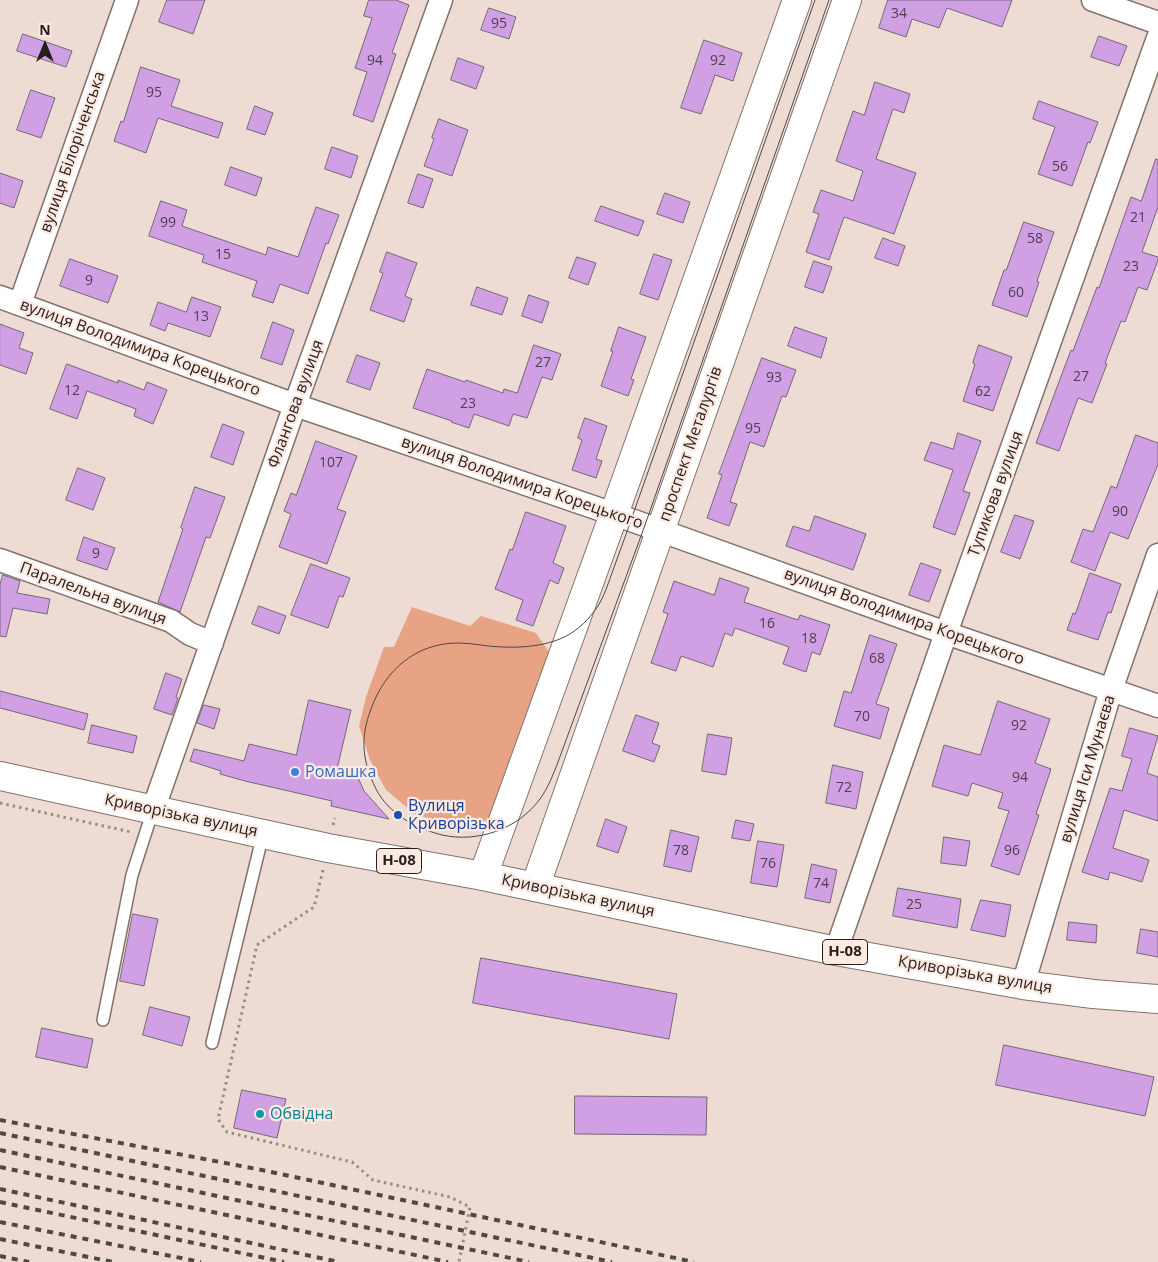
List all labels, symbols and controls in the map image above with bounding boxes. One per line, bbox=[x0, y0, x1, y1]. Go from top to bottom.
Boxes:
house number: 34 bbox=[891, 6, 907, 22]
house number: 95 bbox=[491, 16, 507, 32]
north arrow bbox=[20, 20, 70, 70]
text: N bbox=[39, 20, 51, 39]
house number: 94 bbox=[367, 53, 383, 69]
house number: 92 bbox=[710, 53, 726, 69]
street label: вулиця Білоріченська bbox=[36, 69, 110, 235]
house number: 95 bbox=[146, 85, 162, 101]
house number: 56 bbox=[1052, 159, 1068, 175]
house number: 21 bbox=[1130, 210, 1146, 226]
house number: 99 bbox=[160, 215, 176, 231]
house number: 58 bbox=[1027, 231, 1043, 247]
house number: 15 bbox=[215, 247, 231, 263]
house number: 23 bbox=[1123, 259, 1139, 275]
house number: 9 bbox=[85, 273, 93, 289]
house number: 60 bbox=[1008, 285, 1024, 301]
street label: вулиця Володимира Корецького bbox=[17, 295, 263, 401]
house number: 13 bbox=[193, 309, 209, 325]
street label: Флангова вулиця bbox=[264, 337, 328, 471]
house number: 27 bbox=[535, 355, 551, 371]
street label: проспект Металургів bbox=[655, 364, 727, 524]
house number: 27 bbox=[1073, 369, 1089, 385]
house number: 93 bbox=[766, 370, 782, 386]
house number: 12 bbox=[64, 383, 80, 399]
house number: 62 bbox=[975, 384, 991, 400]
house number: 23 bbox=[460, 396, 476, 412]
house number: 95 bbox=[745, 421, 761, 437]
street label: Тупикова вулиця bbox=[964, 428, 1028, 560]
street label: вулиця Володимира Корецького bbox=[399, 433, 645, 533]
house number: 107 bbox=[319, 455, 343, 471]
house number: 90 bbox=[1112, 504, 1128, 520]
house number: 9 bbox=[92, 546, 100, 562]
street label: Паралельна вулиця bbox=[17, 559, 169, 629]
street label: вулиця Володимира Корецького bbox=[781, 564, 1027, 670]
house number: 16 bbox=[759, 616, 775, 632]
house number: 18 bbox=[801, 631, 817, 647]
house number: 68 bbox=[869, 651, 885, 667]
street label: вулиця Іси Мунаєва bbox=[1056, 693, 1120, 845]
house number: 70 bbox=[854, 709, 870, 725]
house number: 92 bbox=[1011, 718, 1027, 734]
place label: Ромашка bbox=[305, 762, 376, 782]
marker: Ромашка bbox=[289, 766, 301, 778]
house number: 94 bbox=[1012, 770, 1028, 786]
house number: 72 bbox=[836, 780, 852, 796]
street label: Криворізька вулиця bbox=[103, 790, 259, 842]
place label: Вулиця Криворізька bbox=[408, 796, 505, 834]
marker: Вулиця Криворізька bbox=[392, 809, 404, 821]
house number: 78 bbox=[673, 843, 689, 859]
house number: 96 bbox=[1004, 843, 1020, 859]
road number: Н-08 bbox=[376, 848, 422, 874]
house number: 76 bbox=[760, 856, 776, 872]
street label: Криворізька вулиця bbox=[500, 870, 656, 922]
house number: 74 bbox=[813, 876, 829, 892]
house number: 25 bbox=[906, 897, 922, 913]
road number: Н-08 bbox=[822, 940, 868, 964]
street label: Криворізька вулиця bbox=[896, 952, 1054, 998]
place label: Обвідна bbox=[270, 1104, 333, 1124]
marker: Обвідна bbox=[254, 1108, 266, 1120]

